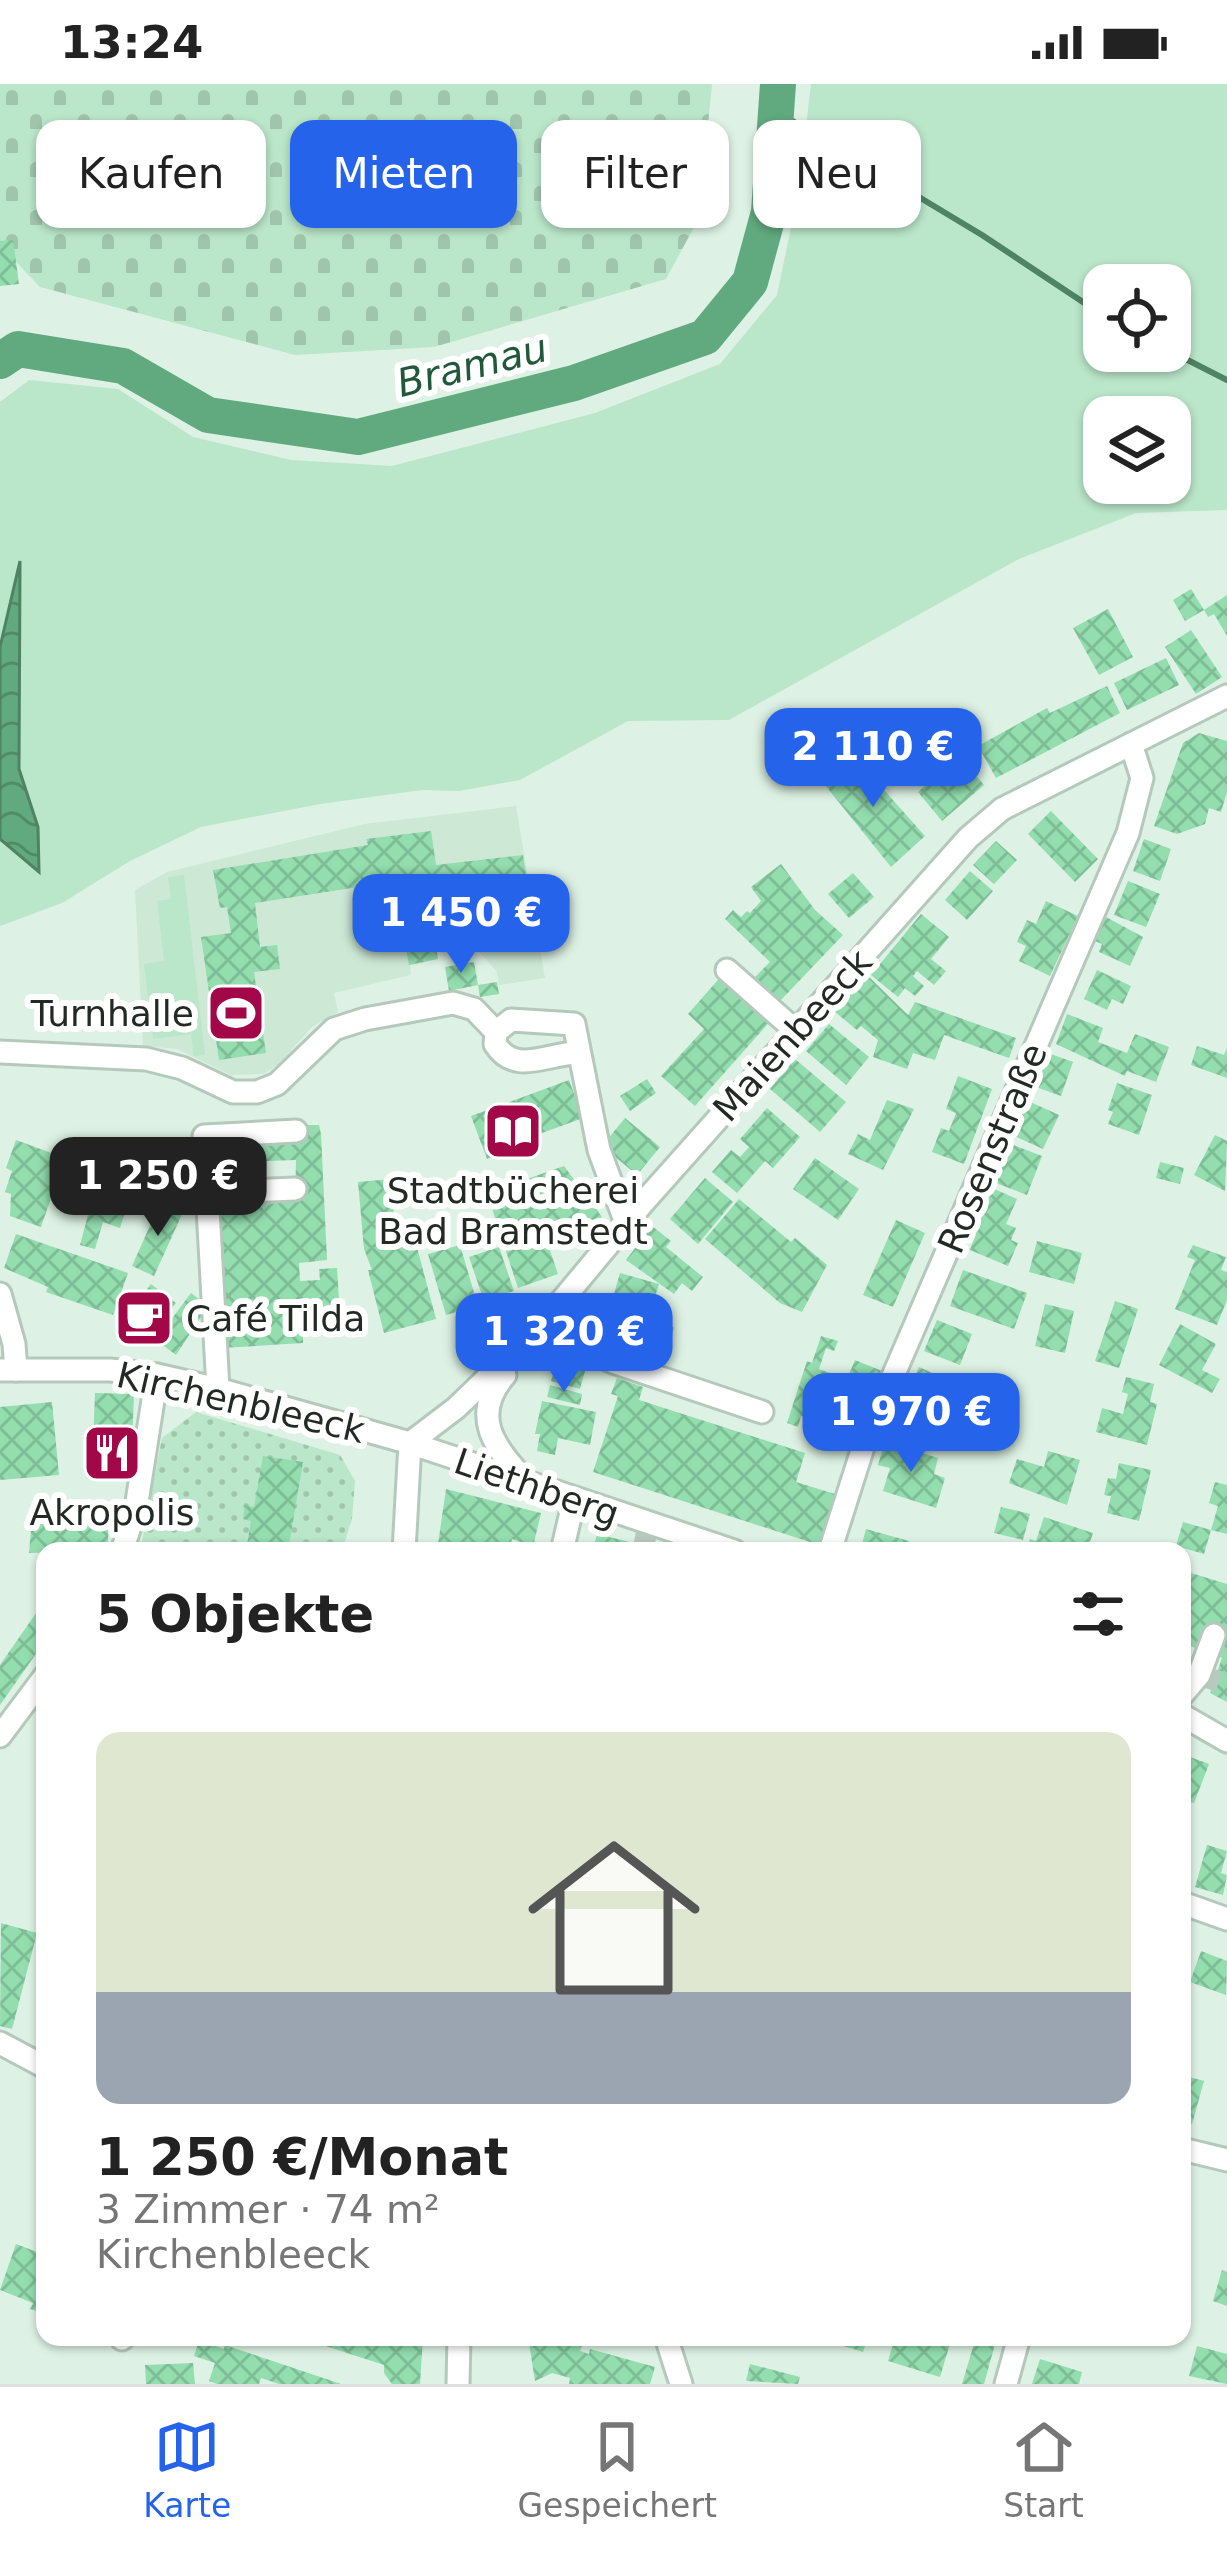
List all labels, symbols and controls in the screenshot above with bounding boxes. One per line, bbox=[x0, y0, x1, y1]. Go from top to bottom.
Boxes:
text: 13:24 bbox=[60, 16, 203, 69]
chip: Kaufen bbox=[36, 120, 266, 228]
chip: Mieten bbox=[290, 120, 517, 228]
chip: Filter bbox=[541, 120, 729, 228]
chip: Neu bbox=[753, 120, 921, 228]
map controls bbox=[1083, 264, 1191, 504]
button: locate bbox=[1083, 264, 1191, 372]
water label: Bramau bbox=[392, 325, 552, 406]
button: layers bbox=[1083, 396, 1191, 504]
pin: 2 110 € bbox=[762, 708, 984, 810]
text: 2 110 € bbox=[792, 724, 954, 769]
pin: 1 450 € bbox=[350, 874, 572, 976]
text: 1 450 € bbox=[380, 890, 542, 935]
street label: Maienbeeck bbox=[705, 941, 880, 1129]
sports icon: Turnhalle bbox=[205, 982, 267, 1044]
place label: Turnhalle bbox=[30, 993, 194, 1034]
street label: Rosenstraße bbox=[930, 1037, 1055, 1259]
library icon: Stadtbücherei Bad Bramstedt bbox=[482, 1100, 544, 1162]
pin: 1 250 € bbox=[47, 1137, 269, 1239]
text: 1 250 € bbox=[77, 1153, 239, 1198]
place label: Stadtbücherei Bad Bramstedt bbox=[378, 1170, 648, 1252]
cafe icon: Café Tilda bbox=[113, 1287, 175, 1349]
pin: 1 320 € bbox=[453, 1293, 675, 1395]
place label: Café Tilda bbox=[186, 1298, 365, 1339]
text: 1 320 € bbox=[483, 1309, 645, 1354]
street label: Kirchenbleeck bbox=[113, 1354, 369, 1451]
pin: 1 970 € bbox=[800, 1373, 1022, 1475]
text: 1 970 € bbox=[830, 1389, 992, 1434]
restaurant icon: Akropolis bbox=[81, 1422, 143, 1484]
street label: Liethberg bbox=[449, 1440, 624, 1535]
place label: Akropolis bbox=[29, 1492, 195, 1533]
icon: filters bbox=[1065, 1581, 1131, 1647]
text: 5 Objekte bbox=[96, 1585, 374, 1644]
icon: home bbox=[506, 1810, 722, 2026]
text: 1 250 €/Monat bbox=[96, 2128, 508, 2187]
text: 3 Zimmer · 74 m² bbox=[96, 2187, 440, 2232]
text: Kirchenbleeck bbox=[96, 2232, 370, 2277]
tab: Karte bbox=[143, 2414, 231, 2525]
tab: Gespeichert bbox=[518, 2414, 717, 2525]
tab: Start bbox=[1003, 2414, 1084, 2525]

